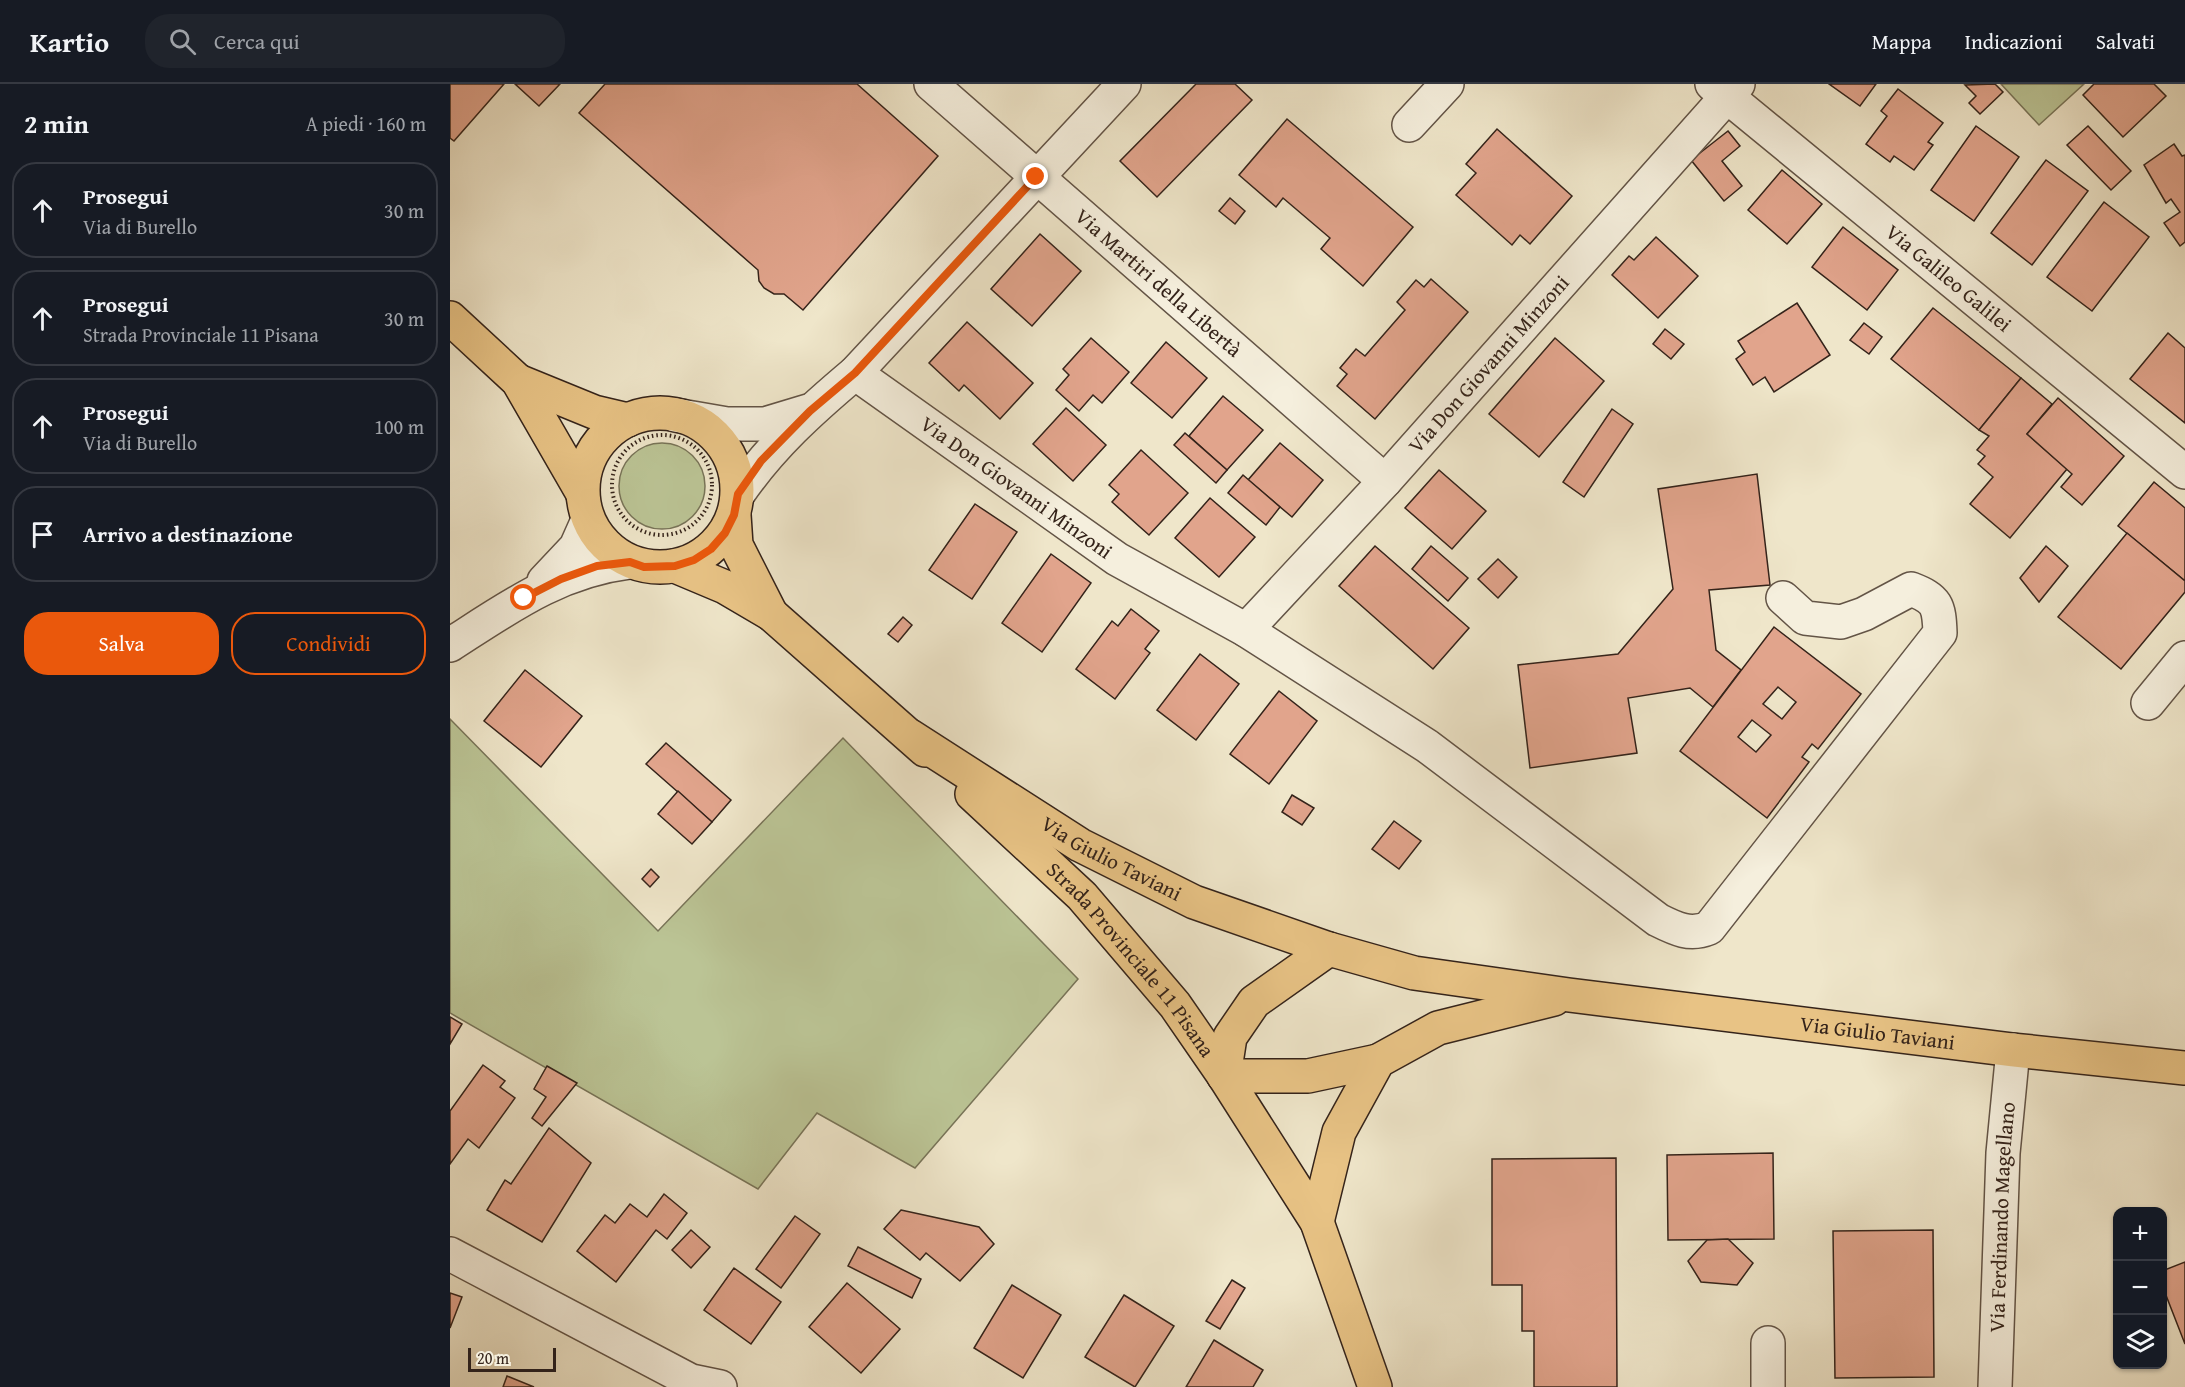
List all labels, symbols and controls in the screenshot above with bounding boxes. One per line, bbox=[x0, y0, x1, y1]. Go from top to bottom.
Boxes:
search box bbox=[145, 14, 565, 68]
text: Kartio bbox=[30, 21, 109, 62]
icon: search bbox=[166, 25, 199, 58]
text: Cerca qui bbox=[214, 25, 300, 57]
text: Mappa bbox=[1872, 26, 1932, 57]
text: Indicazioni bbox=[1965, 26, 2063, 57]
text: Salvati bbox=[2096, 26, 2155, 57]
text: 2 min bbox=[24, 104, 89, 143]
text: A piedi · 160 m bbox=[306, 109, 426, 138]
route end bbox=[1022, 163, 1048, 189]
text: Prosegui bbox=[83, 180, 169, 212]
icon: ahead bbox=[26, 194, 59, 227]
text: 30 m bbox=[384, 196, 424, 225]
street label: Via Martiri della Libertà bbox=[1068, 201, 1249, 364]
text: Via di Burello bbox=[83, 212, 197, 241]
street label: Via Galileo Galilei bbox=[1879, 216, 2019, 339]
street label: Via Don Giovanni Minzoni bbox=[1401, 268, 1576, 460]
text: Prosegui bbox=[83, 288, 169, 320]
icon: ahead bbox=[26, 302, 59, 335]
text: 30 m bbox=[384, 304, 424, 333]
text: Strada Provinciale 11 Pisana bbox=[83, 320, 319, 349]
text: Prosegui bbox=[83, 396, 169, 428]
street label: Via Don Giovanni Minzoni bbox=[914, 408, 1119, 566]
icon: ahead bbox=[26, 410, 59, 443]
text: 100 m bbox=[374, 412, 424, 441]
text: Via di Burello bbox=[83, 428, 197, 457]
icon: arrive bbox=[26, 518, 59, 551]
text: Arrivo a destinazione bbox=[83, 518, 293, 550]
route start bbox=[510, 584, 536, 610]
button: Salva bbox=[24, 612, 219, 675]
button: Condividi bbox=[231, 612, 426, 675]
street label: Via Giulio Taviani bbox=[1035, 808, 1187, 908]
street label: Strada Provinciale 11 Pisana bbox=[1040, 854, 1223, 1063]
street label: Via Giulio Taviani bbox=[1798, 1008, 1957, 1058]
street label: Via Ferdinando Magellano bbox=[1981, 1100, 2023, 1333]
map controls bbox=[2113, 1207, 2167, 1369]
button: + bbox=[2113, 1207, 2167, 1261]
button: − bbox=[2113, 1261, 2167, 1315]
button: layers bbox=[2113, 1315, 2167, 1369]
scale bar bbox=[468, 1345, 556, 1372]
text: 20 m bbox=[477, 1346, 509, 1370]

